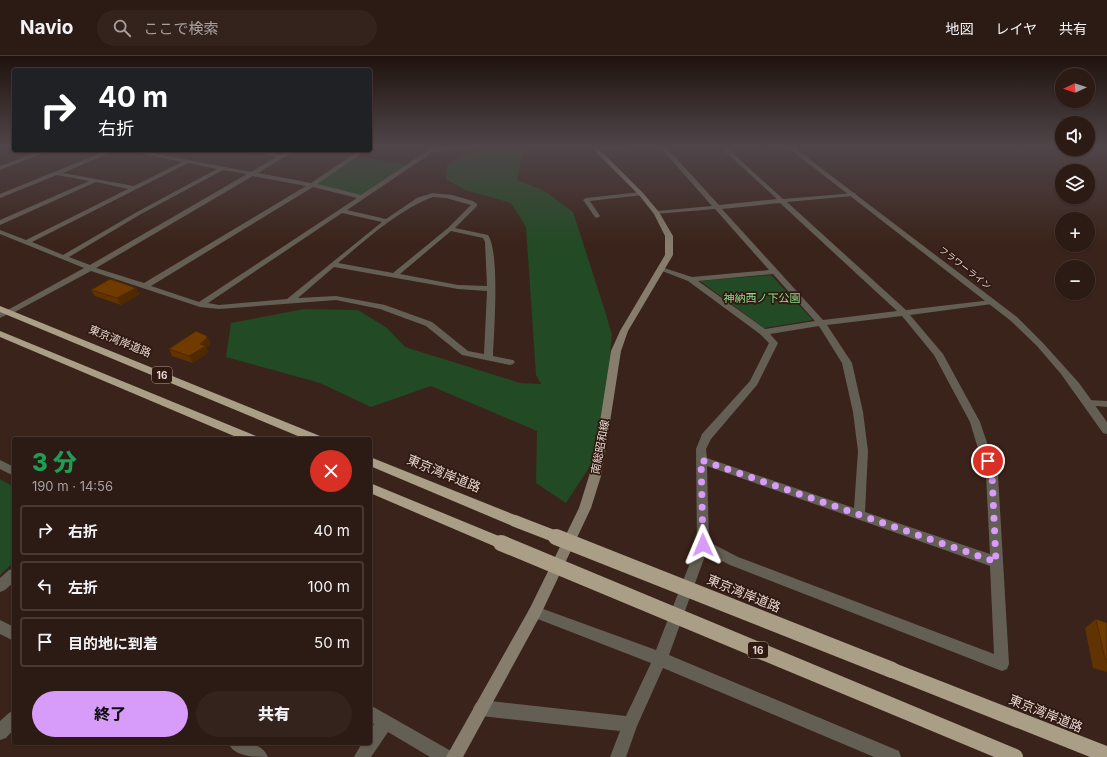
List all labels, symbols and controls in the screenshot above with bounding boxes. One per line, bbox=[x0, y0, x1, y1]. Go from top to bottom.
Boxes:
search box bbox=[97, 10, 377, 46]
text: Navio bbox=[20, 16, 73, 39]
icon: search bbox=[111, 17, 133, 39]
text: ここで検索 bbox=[143, 19, 218, 38]
text: 地図 bbox=[945, 20, 973, 37]
text: レイヤ bbox=[995, 20, 1037, 37]
text: 共有 bbox=[1059, 20, 1087, 37]
north arrow bbox=[1055, 68, 1095, 108]
map controls bbox=[1055, 68, 1095, 300]
text: 40 m bbox=[98, 80, 168, 114]
icon: right bbox=[32, 84, 84, 136]
button: sound bbox=[1055, 116, 1095, 156]
text: 右折 bbox=[98, 118, 134, 139]
button: layers bbox=[1055, 164, 1095, 204]
button: + bbox=[1055, 212, 1095, 252]
street label: フラワーライン bbox=[937, 244, 994, 291]
button: − bbox=[1055, 260, 1095, 300]
park label: 神納西ノ下公園 bbox=[724, 291, 801, 305]
street label: 東京湾岸道路 bbox=[87, 322, 153, 360]
road number: 16 bbox=[152, 367, 172, 383]
street label: 南総昭和線 bbox=[588, 419, 612, 475]
pin bbox=[971, 444, 1005, 478]
text: 3 分 bbox=[32, 448, 77, 477]
button: close bbox=[310, 450, 352, 492]
icon: arrive bbox=[977, 450, 999, 472]
street label: 東京湾岸道路 bbox=[405, 451, 483, 495]
text: 190 m · 14:56 bbox=[32, 478, 113, 494]
icon: right bbox=[34, 519, 56, 541]
text: 40 m bbox=[313, 521, 350, 540]
text: 右折 bbox=[68, 522, 98, 541]
position arrow bbox=[682, 524, 724, 566]
street label: 東京湾岸道路 bbox=[705, 571, 783, 615]
icon: left bbox=[34, 575, 56, 597]
text: 100 m bbox=[308, 577, 350, 596]
text: 左折 bbox=[68, 578, 98, 597]
icon: arrive bbox=[34, 631, 56, 653]
text: 50 m bbox=[314, 633, 350, 652]
text: 目的地に到着 bbox=[68, 634, 158, 653]
road number: 16 bbox=[748, 642, 768, 658]
button: 終了 bbox=[32, 691, 188, 737]
button: 共有 bbox=[196, 691, 352, 737]
street label: 東京湾岸道路 bbox=[1007, 691, 1085, 735]

